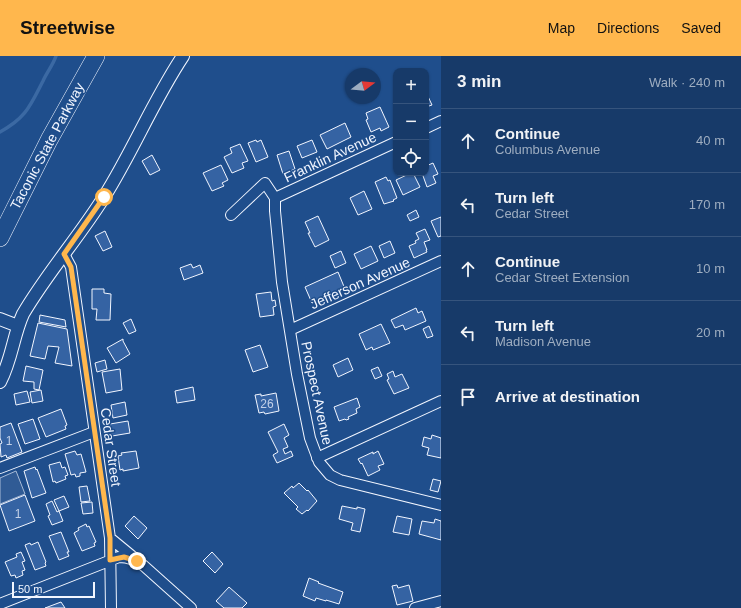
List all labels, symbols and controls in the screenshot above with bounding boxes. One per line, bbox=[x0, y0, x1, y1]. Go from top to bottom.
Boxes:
text: Streetwise bbox=[20, 17, 115, 38]
text: Map bbox=[548, 20, 575, 36]
text: Directions bbox=[597, 20, 659, 36]
text: Saved bbox=[681, 20, 721, 36]
north arrow bbox=[345, 68, 381, 104]
map controls bbox=[393, 68, 429, 176]
button: + bbox=[393, 68, 429, 104]
text: 3 min bbox=[457, 72, 501, 91]
text: Walk · 240 m bbox=[649, 75, 725, 90]
street label: Taconic State Parkway bbox=[7, 80, 87, 212]
button: − bbox=[393, 104, 429, 140]
text: Continue bbox=[495, 125, 560, 142]
street label: Franklin Avenue bbox=[281, 128, 379, 185]
icon: ahead bbox=[457, 130, 479, 152]
text: 40 m bbox=[696, 133, 725, 148]
button: locate bbox=[393, 140, 429, 176]
text: Columbus Avenue bbox=[495, 142, 600, 157]
route start bbox=[95, 188, 113, 206]
text: Turn left bbox=[495, 189, 554, 206]
icon: left bbox=[457, 194, 479, 216]
text: 170 m bbox=[689, 197, 725, 212]
text: Cedar Street bbox=[495, 206, 569, 221]
text: Continue bbox=[495, 253, 560, 270]
street label: Jefferson Avenue bbox=[308, 254, 413, 312]
icon: ahead bbox=[457, 258, 479, 280]
text: 10 m bbox=[696, 261, 725, 276]
text: Cedar Street Extension bbox=[495, 270, 629, 285]
text: Turn left bbox=[495, 317, 554, 334]
icon: left bbox=[457, 322, 479, 344]
text: 20 m bbox=[696, 325, 725, 340]
text: Madison Avenue bbox=[495, 334, 591, 349]
street label: Prospect Avenue bbox=[298, 340, 336, 447]
icon: arrive bbox=[457, 386, 479, 408]
text: Arrive at destination bbox=[495, 388, 640, 405]
house number: 26 bbox=[260, 397, 274, 411]
street label: Cedar Street bbox=[98, 407, 124, 488]
house number: 1 bbox=[6, 434, 13, 448]
house number: 1 bbox=[15, 507, 22, 521]
route end bbox=[128, 552, 146, 570]
scale bar bbox=[12, 580, 95, 599]
text: 50 m bbox=[18, 583, 42, 595]

